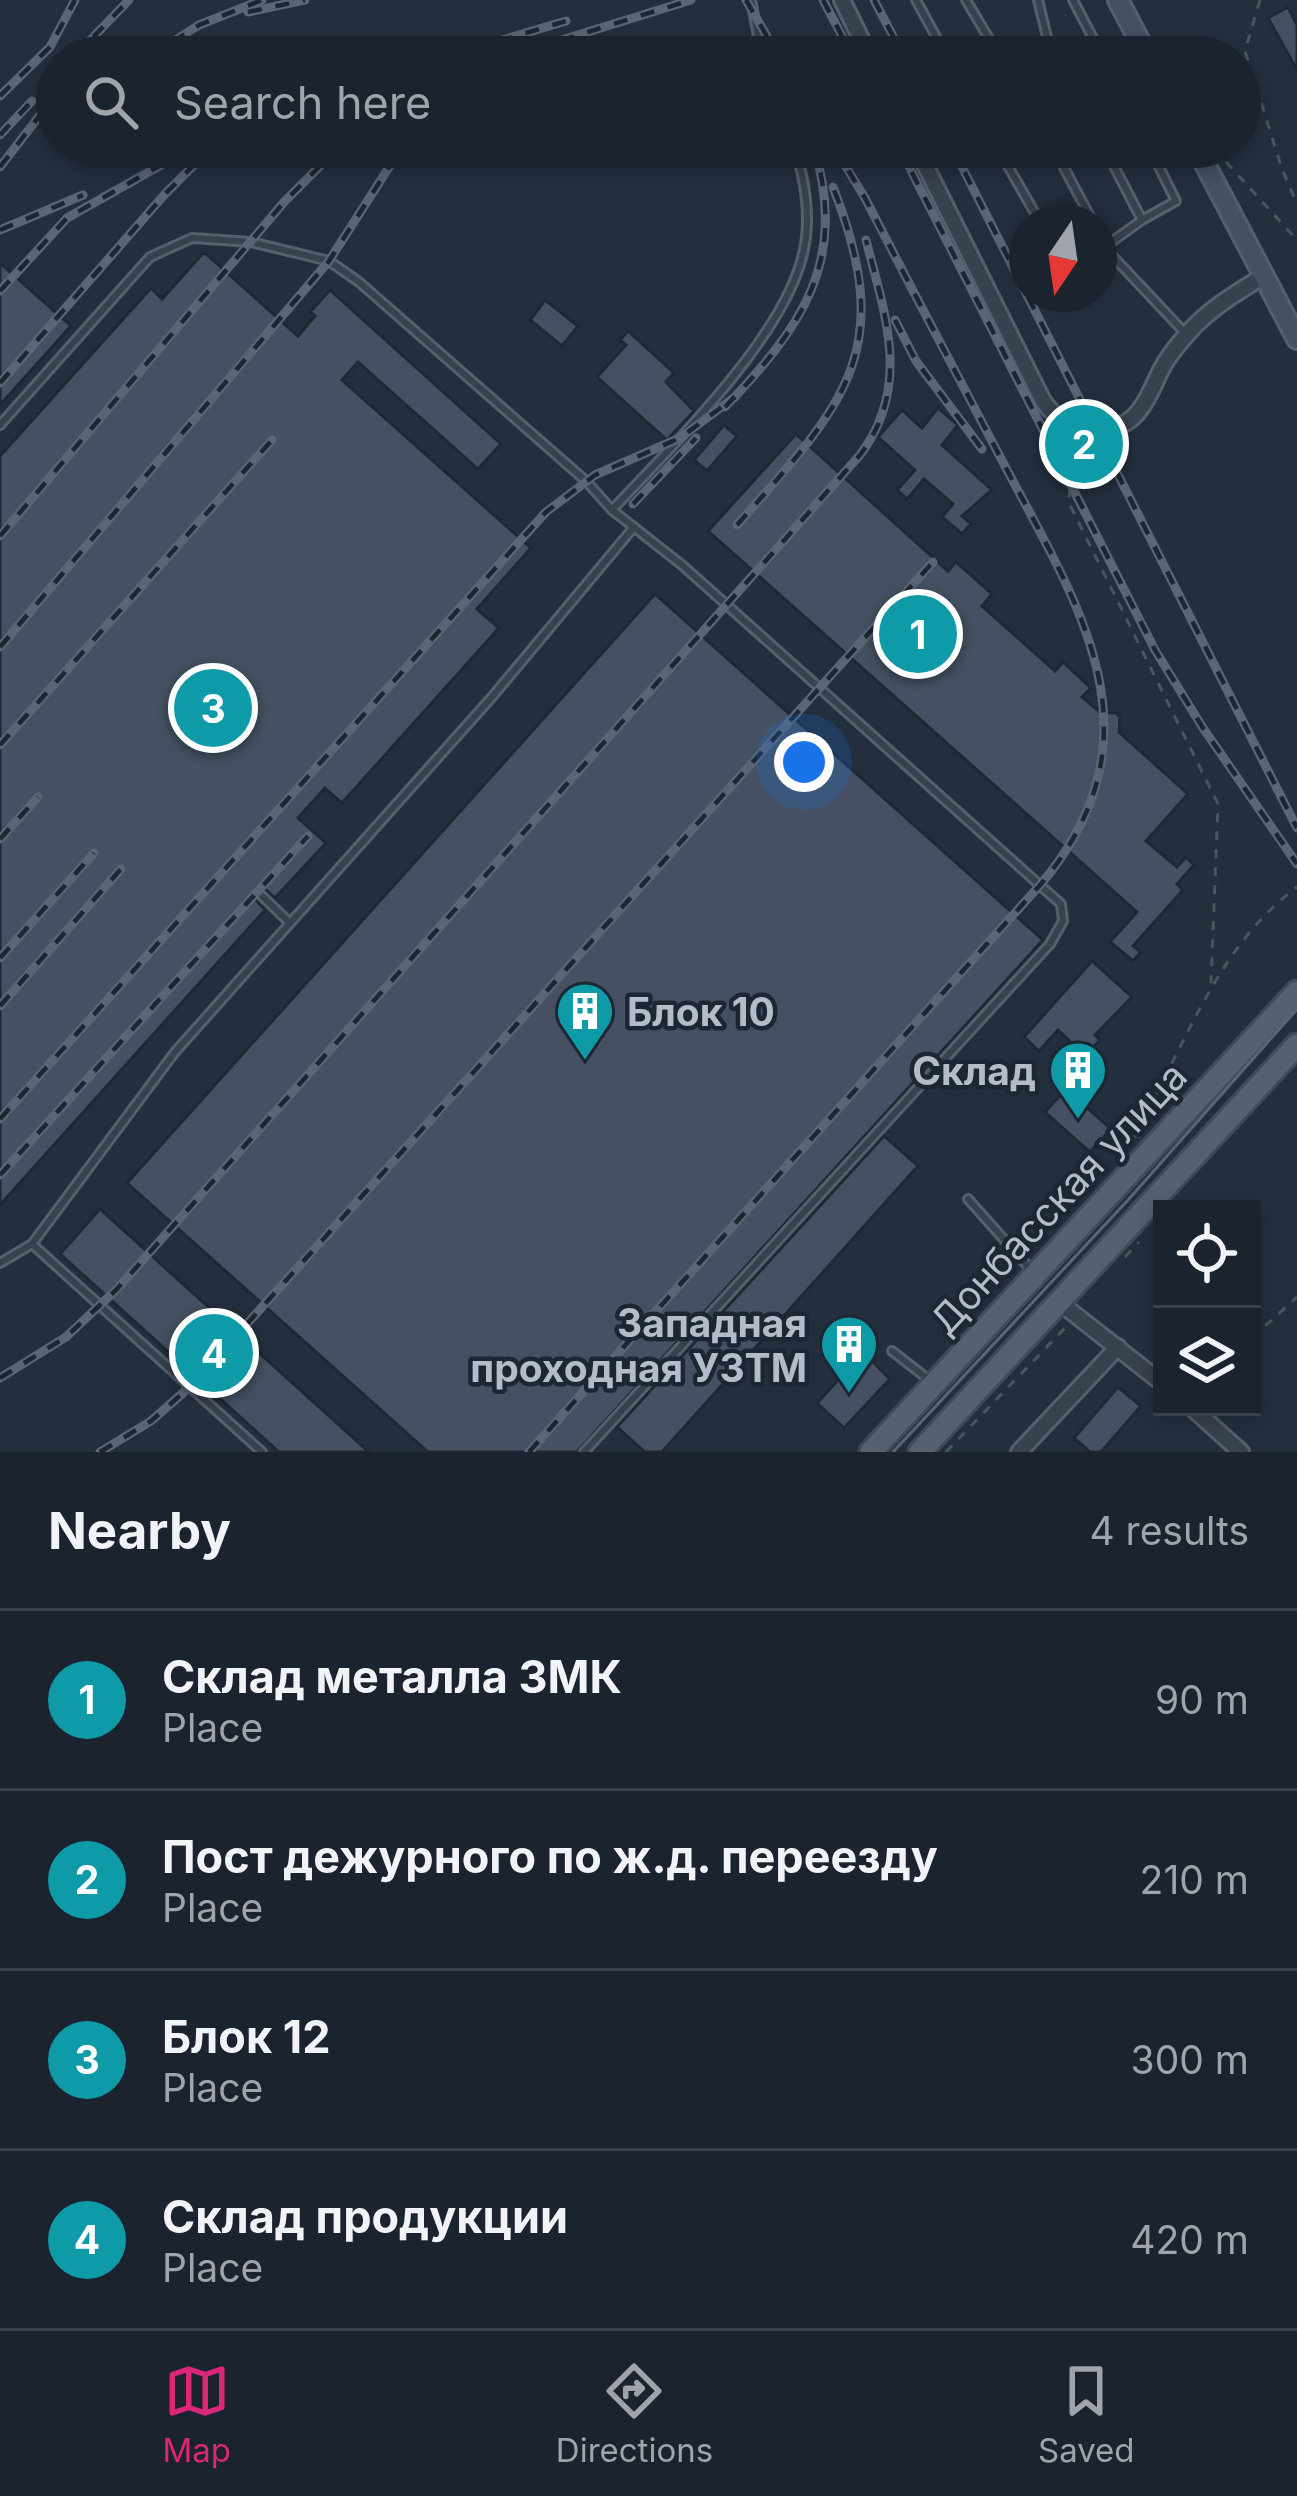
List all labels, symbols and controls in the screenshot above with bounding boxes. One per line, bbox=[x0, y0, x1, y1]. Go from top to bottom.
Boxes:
search box bbox=[36, 36, 1261, 168]
icon: search bbox=[78, 69, 144, 135]
text: Search here bbox=[174, 75, 431, 130]
north arrow bbox=[1009, 204, 1117, 312]
pin: 2 bbox=[1045, 399, 1123, 489]
pin: 1 bbox=[879, 589, 957, 679]
pin: 3 bbox=[174, 663, 252, 753]
your location bbox=[774, 732, 834, 792]
building icon: Блок 10 bbox=[554, 980, 616, 1062]
place label: Блок 10 bbox=[627, 988, 775, 1035]
building icon: Склад bbox=[1047, 1039, 1109, 1121]
place label: Склад bbox=[912, 1047, 1036, 1094]
street label: Донбасская улица bbox=[920, 1052, 1196, 1344]
map controls bbox=[1153, 1200, 1261, 1416]
button: locate bbox=[1153, 1200, 1261, 1308]
place label: Западная проходная УЗТМ bbox=[470, 1299, 807, 1391]
pin: 4 bbox=[175, 1308, 253, 1398]
button: layers bbox=[1153, 1308, 1261, 1416]
building icon: Западная проходная УЗТМ bbox=[818, 1313, 880, 1395]
text: Nearby bbox=[48, 1500, 231, 1561]
text: 4 results bbox=[1089, 1507, 1249, 1554]
text: Склад металла ЗМК bbox=[162, 1649, 622, 1704]
text: 1 bbox=[79, 1676, 95, 1723]
text: 90 m bbox=[1155, 1676, 1249, 1723]
text: Place bbox=[162, 1704, 263, 1751]
text: Пост дежурного по ж.д. переезду bbox=[162, 1829, 938, 1884]
text: 2 bbox=[75, 1856, 99, 1903]
text: 210 m bbox=[1140, 1856, 1249, 1903]
text: Place bbox=[162, 1884, 263, 1931]
text: Блок 12 bbox=[162, 2009, 331, 2064]
text: 3 bbox=[74, 2036, 100, 2083]
text: 300 m bbox=[1131, 2036, 1249, 2083]
text: Place bbox=[162, 2064, 263, 2111]
text: Склад продукции bbox=[162, 2189, 568, 2244]
text: 4 bbox=[74, 2216, 100, 2263]
text: 420 m bbox=[1130, 2216, 1249, 2263]
text: Place bbox=[162, 2244, 263, 2291]
tab: Map bbox=[162, 2358, 231, 2470]
tab: Directions bbox=[556, 2358, 713, 2470]
tab: Saved bbox=[1038, 2358, 1135, 2470]

